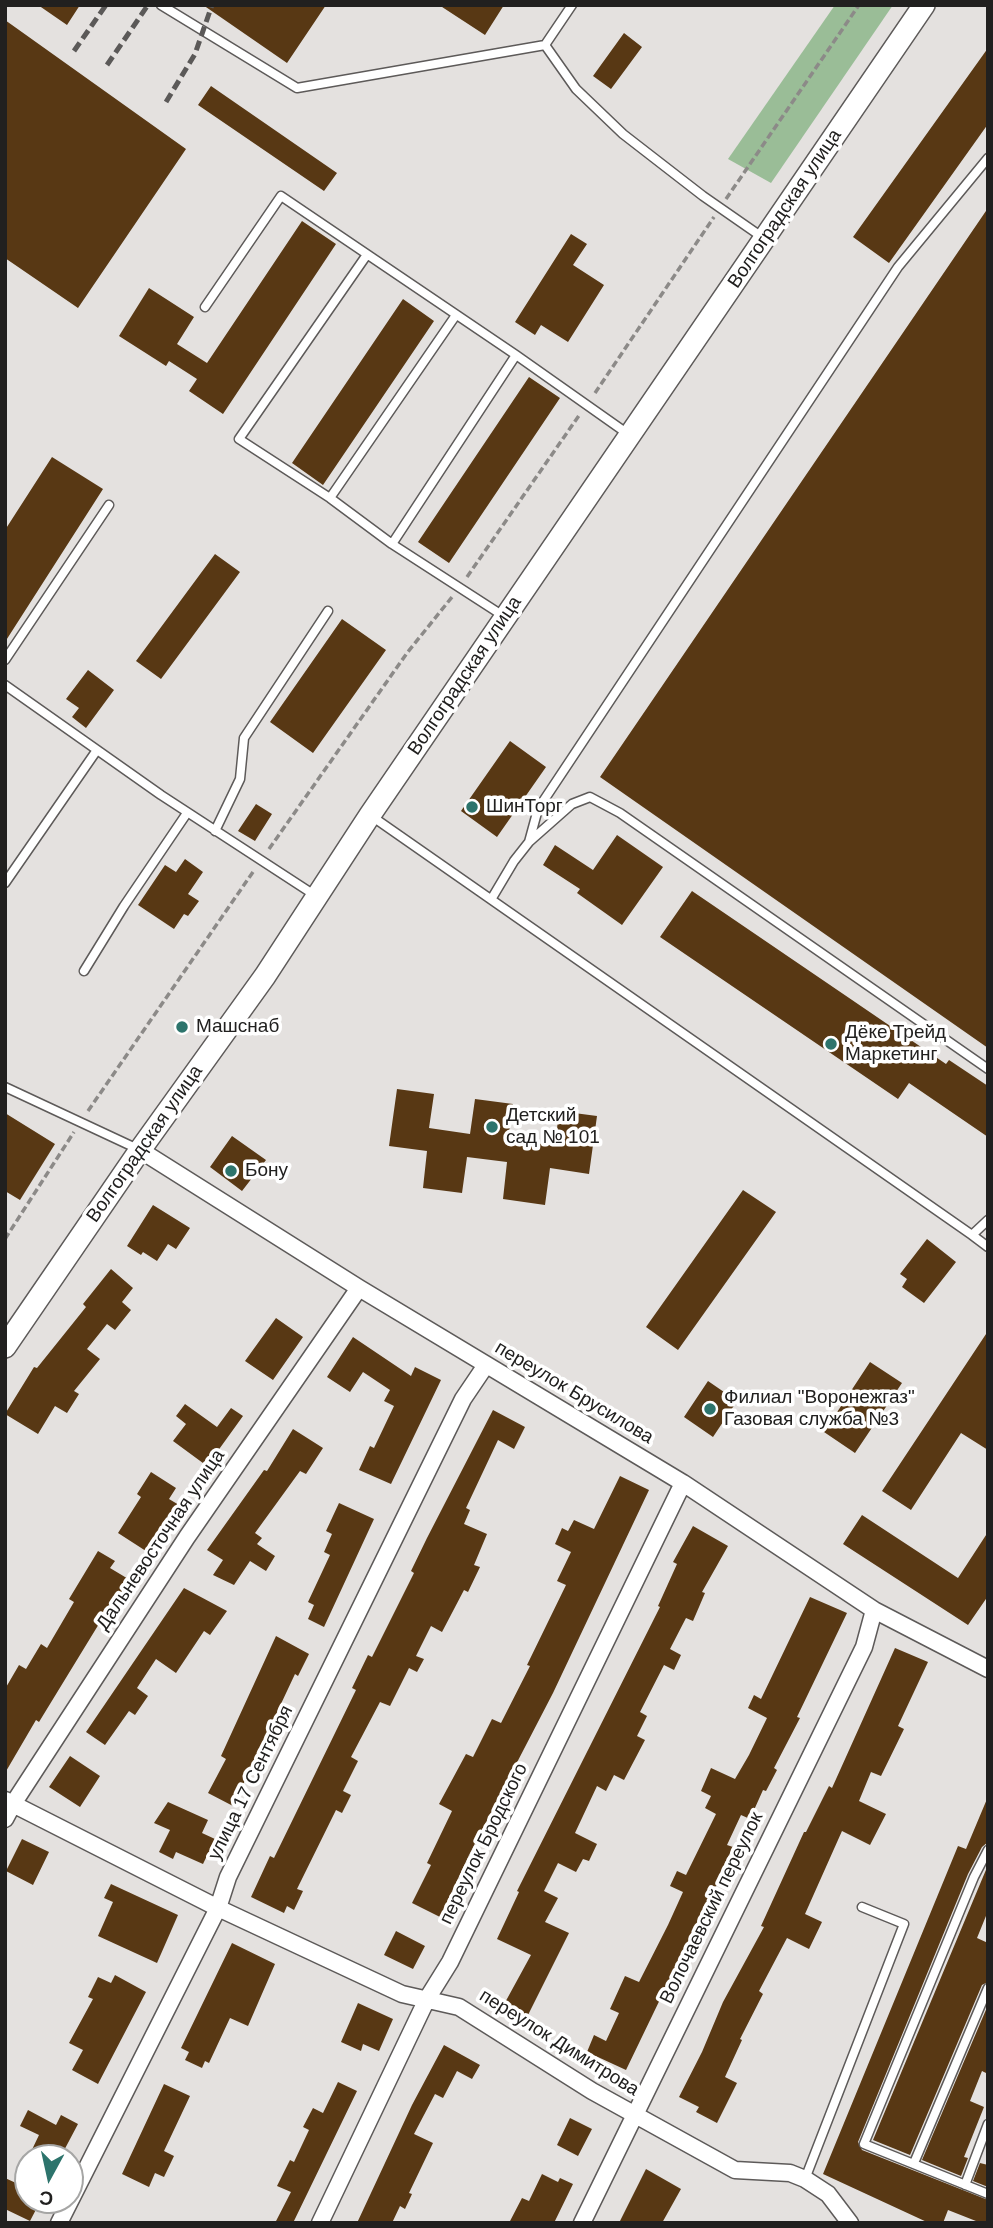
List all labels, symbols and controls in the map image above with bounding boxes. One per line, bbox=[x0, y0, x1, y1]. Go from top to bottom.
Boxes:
street label: Волгоградская улица bbox=[723, 125, 847, 293]
street label: Волгоградская улица bbox=[403, 592, 527, 760]
place label: ШинТорг bbox=[486, 796, 563, 818]
marker: ШинТорг bbox=[464, 799, 480, 815]
place label: Машснаб bbox=[196, 1016, 279, 1038]
marker: Машснаб bbox=[174, 1019, 190, 1035]
place label: Дёке Трейд Маркетинг bbox=[845, 1022, 946, 1066]
marker: Дёке Трейд Маркетинг bbox=[823, 1036, 839, 1052]
street label: Волгоградская улица bbox=[82, 1061, 208, 1227]
place label: Детский сад № 101 bbox=[506, 1105, 600, 1149]
marker: Детский сад № 101 bbox=[484, 1119, 500, 1135]
place label: Бону bbox=[245, 1160, 288, 1182]
marker: Бону bbox=[223, 1163, 239, 1179]
street label: переулок Брусилова bbox=[491, 1337, 657, 1449]
place label: Филиал "Воронежгаз" Газовая служба №3 bbox=[724, 1387, 915, 1431]
marker: Филиал "Воронежгаз" Газовая служба №3 bbox=[702, 1401, 718, 1417]
street label: Дальневосточная улица bbox=[92, 1445, 230, 1635]
street label: улица 17 Сентября bbox=[204, 1702, 298, 1864]
street label: переулок Бродского bbox=[435, 1760, 533, 1928]
street label: Волочаевский переулок bbox=[656, 1808, 768, 2008]
street label: переулок Димитрова bbox=[475, 1985, 643, 2101]
north arrow bbox=[14, 2144, 84, 2214]
text: С bbox=[38, 2187, 55, 2210]

